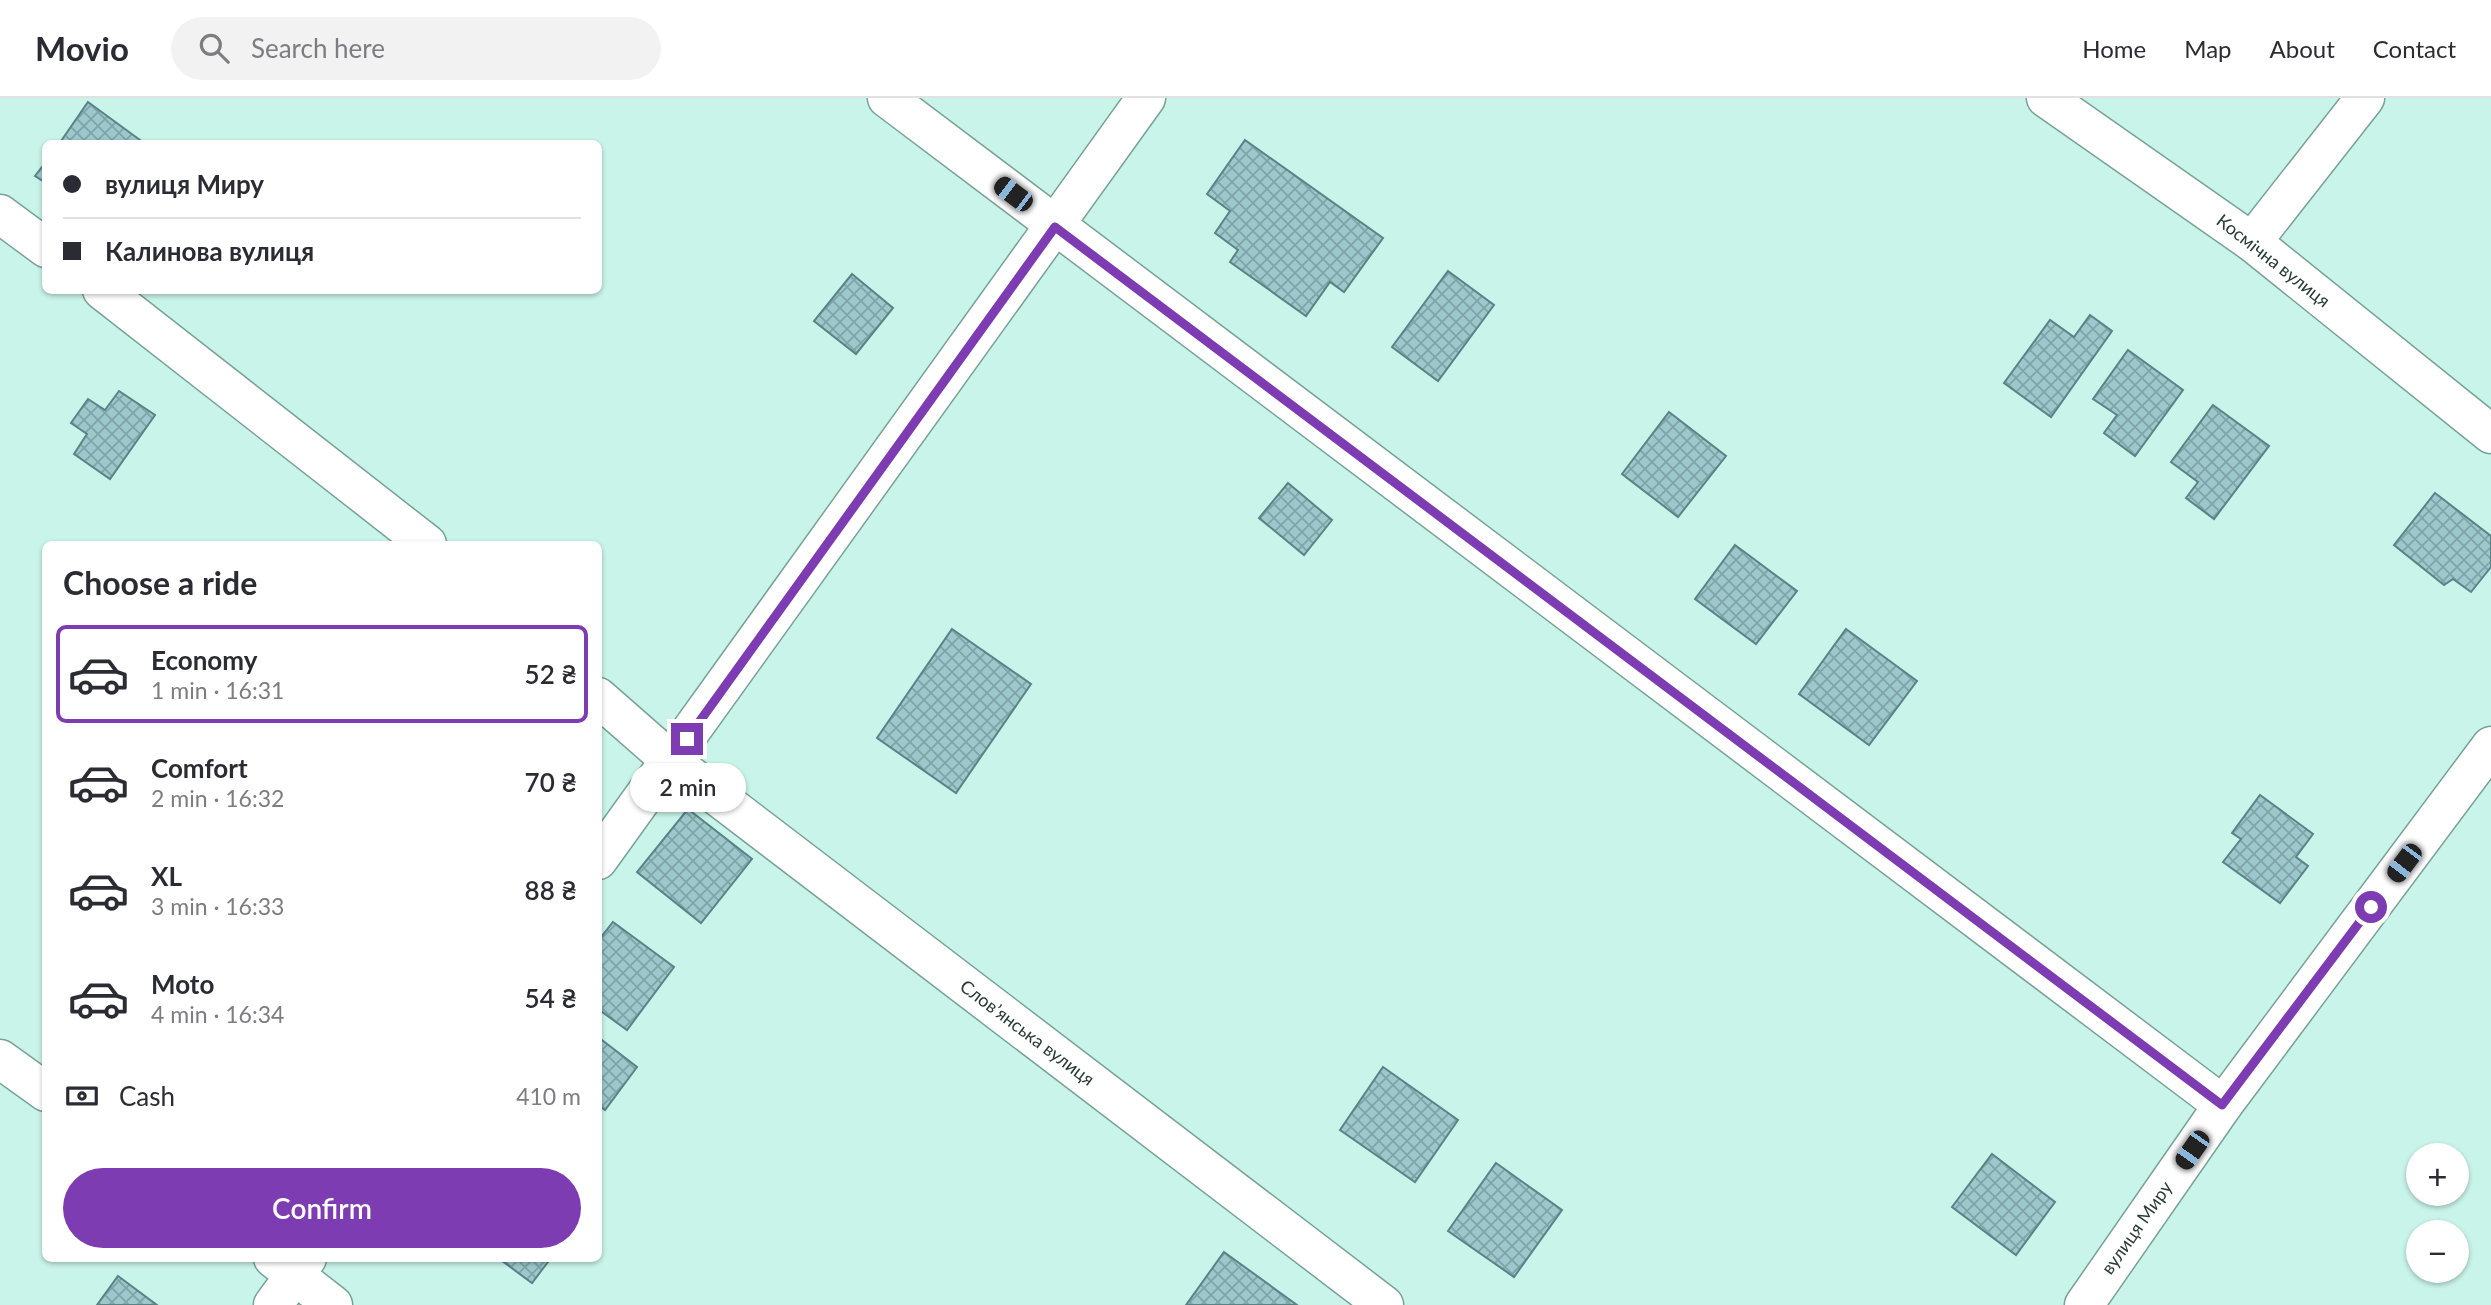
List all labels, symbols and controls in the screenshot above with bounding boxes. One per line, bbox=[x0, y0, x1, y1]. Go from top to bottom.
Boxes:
search box bbox=[171, 17, 661, 80]
text: Movio bbox=[35, 28, 129, 68]
icon: search bbox=[195, 29, 233, 67]
text: Search here bbox=[251, 32, 385, 64]
text: Home bbox=[2082, 34, 2146, 63]
text: Map bbox=[2184, 34, 2232, 63]
text: About bbox=[2270, 34, 2335, 63]
text: Contact bbox=[2373, 34, 2456, 63]
text: вулиця Миру bbox=[105, 168, 264, 200]
car bbox=[990, 173, 1037, 215]
street label: Космічна вулиця bbox=[2212, 209, 2335, 311]
text: Калинова вулиця bbox=[105, 235, 314, 267]
text: Choose a ride bbox=[63, 563, 257, 602]
icon: car bbox=[67, 643, 130, 706]
text: Economy bbox=[151, 644, 257, 676]
text: 52 ₴ bbox=[525, 658, 577, 690]
text: 1 min · 16:31 bbox=[151, 676, 284, 704]
route end bbox=[671, 723, 703, 755]
icon: car bbox=[67, 751, 130, 814]
text: Comfort bbox=[151, 752, 248, 784]
callout: 2 min bbox=[629, 764, 745, 812]
text: 70 ₴ bbox=[525, 766, 577, 798]
text: 2 min bbox=[660, 773, 716, 801]
text: 2 min · 16:32 bbox=[151, 784, 284, 812]
car bbox=[2383, 840, 2426, 886]
icon: car bbox=[67, 859, 130, 922]
text: XL bbox=[151, 860, 182, 892]
text: 88 ₴ bbox=[525, 874, 577, 906]
route start bbox=[2355, 891, 2387, 923]
text: 3 min · 16:33 bbox=[151, 892, 284, 920]
icon: car bbox=[67, 967, 130, 1030]
text: Moto bbox=[151, 968, 214, 1000]
street label: Словʼянська вулиця bbox=[956, 975, 1099, 1090]
text: 54 ₴ bbox=[525, 982, 577, 1014]
text: 4 min · 16:34 bbox=[151, 1000, 284, 1028]
icon: cash bbox=[63, 1077, 101, 1115]
text: Cash bbox=[119, 1080, 175, 1112]
text: 410 m bbox=[516, 1082, 581, 1110]
car bbox=[2172, 1127, 2213, 1173]
map controls bbox=[2406, 1143, 2469, 1283]
button: + bbox=[2406, 1143, 2469, 1206]
button: Confirm bbox=[63, 1168, 581, 1248]
street label: вулиця Миру bbox=[2096, 1176, 2177, 1278]
button: − bbox=[2406, 1220, 2469, 1283]

